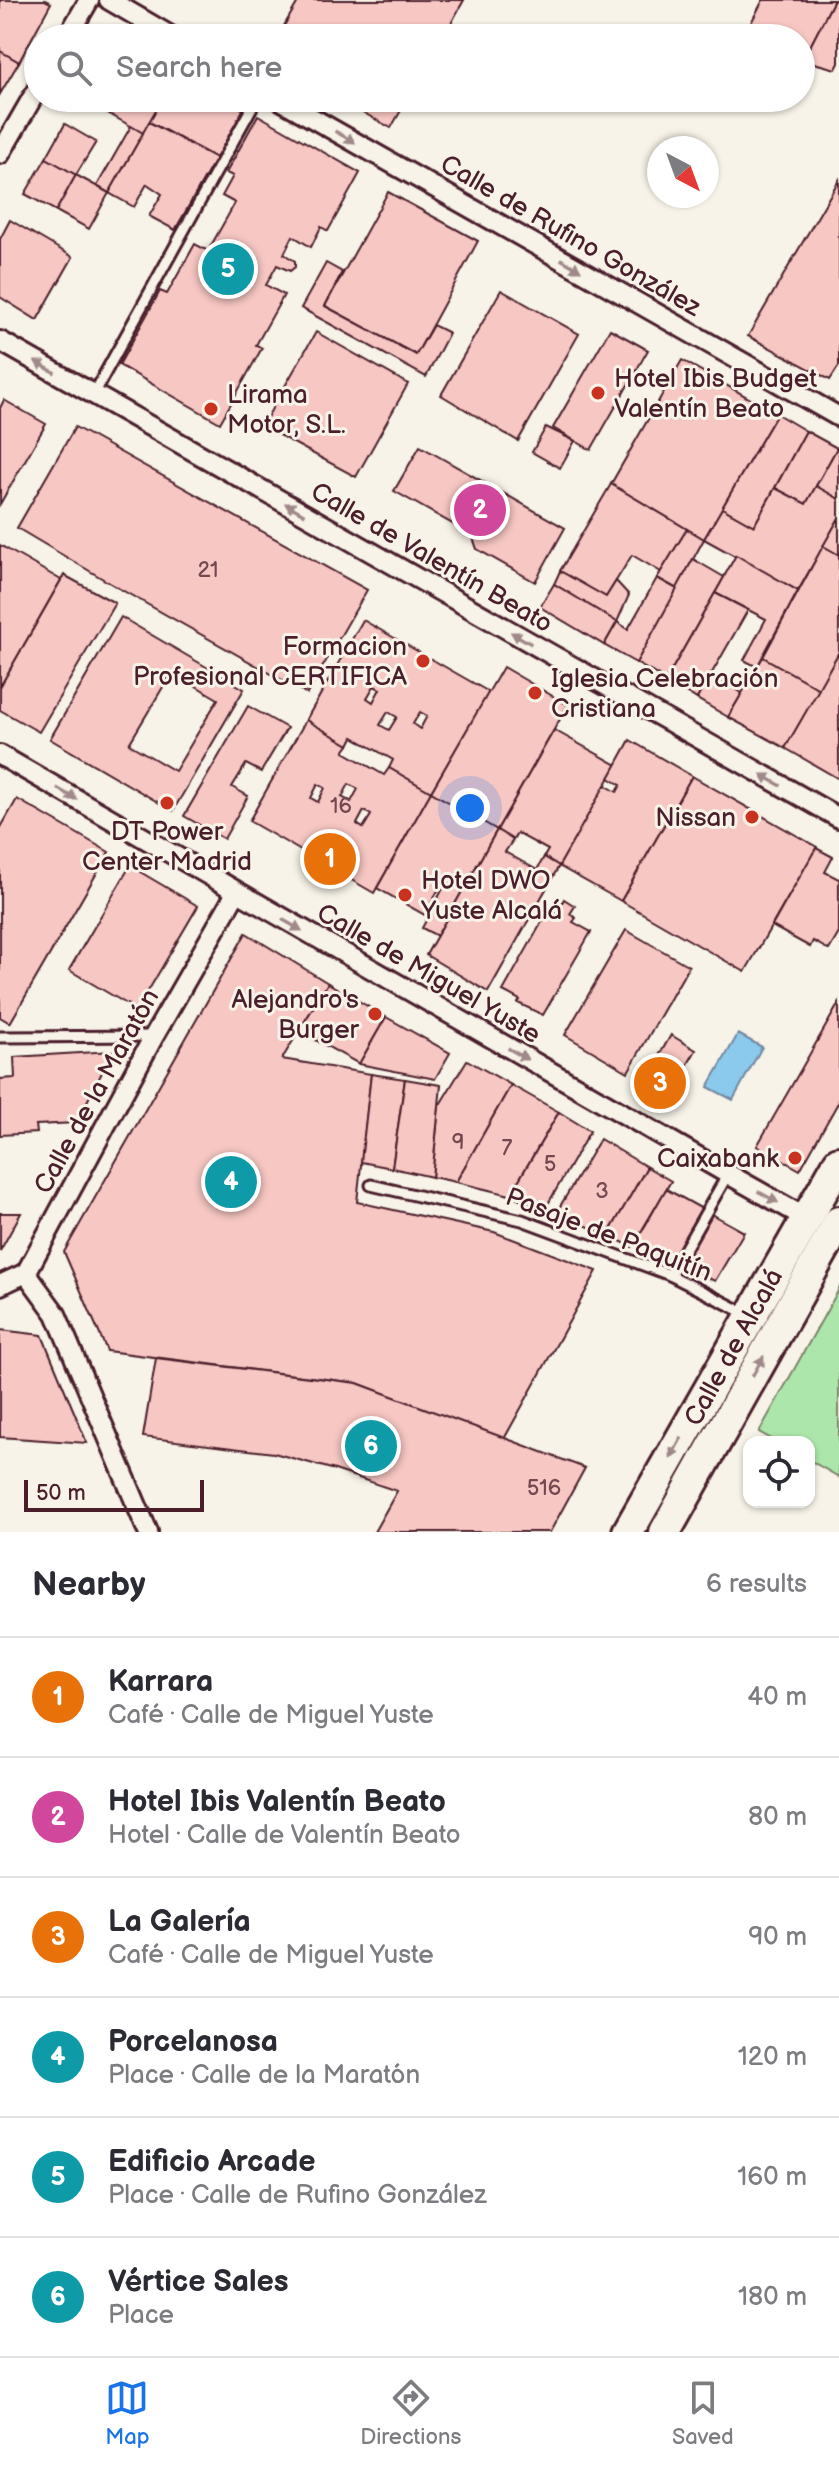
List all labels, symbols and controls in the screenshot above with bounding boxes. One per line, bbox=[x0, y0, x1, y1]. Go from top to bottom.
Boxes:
search box bbox=[24, 24, 815, 112]
icon: search bbox=[52, 46, 96, 90]
text: Search here bbox=[116, 50, 282, 86]
one-way arrow bbox=[334, 129, 356, 143]
north arrow bbox=[647, 136, 719, 208]
street label: Calle de Rufino González bbox=[434, 149, 707, 324]
pin: 5 bbox=[202, 239, 254, 299]
one-way arrow bbox=[560, 258, 583, 272]
one-way arrow bbox=[33, 360, 56, 374]
place label: Hotel Ibis Budget Valentín Beato bbox=[614, 364, 817, 425]
place label: Lirama Motor, S.L. bbox=[227, 380, 346, 441]
marker: Hotel Ibis Budget Valentín Beato bbox=[589, 384, 607, 402]
marker: Lirama Motor, S.L. bbox=[202, 400, 220, 418]
street label: Calle de Valentín Beato bbox=[305, 476, 558, 640]
pin: 2 bbox=[454, 480, 506, 540]
one-way arrow bbox=[284, 502, 306, 516]
house number: 21 bbox=[197, 557, 219, 584]
one-way arrow bbox=[510, 631, 532, 645]
place label: Formacion Profesional CERTIFICA bbox=[133, 632, 407, 693]
marker: Formacion Profesional CERTIFICA bbox=[414, 652, 432, 670]
place label: Iglesia Celebración Cristiana bbox=[551, 664, 778, 725]
marker: Iglesia Celebración Cristiana bbox=[526, 684, 544, 702]
one-way arrow bbox=[760, 773, 782, 787]
one-way arrow bbox=[56, 787, 78, 801]
your location bbox=[450, 788, 490, 828]
house number: 16 bbox=[330, 793, 352, 820]
marker: DT Power Center Madrid bbox=[158, 794, 176, 812]
place label: Nissan bbox=[655, 803, 736, 834]
marker: Nissan bbox=[743, 808, 761, 826]
place label: DT Power Center Madrid bbox=[82, 817, 252, 878]
pin: 1 bbox=[304, 829, 356, 889]
place label: Hotel DWO Yuste Alcalá bbox=[420, 866, 562, 927]
marker: Hotel DWO Yuste Alcalá bbox=[396, 886, 414, 904]
street label: Calle de Miguel Yuste bbox=[311, 898, 545, 1051]
one-way arrow bbox=[281, 918, 303, 932]
street label: Calle de la Maratón bbox=[28, 984, 166, 1199]
place label: Alejandro's Burger bbox=[231, 985, 360, 1046]
marker: Alejandro's Burger bbox=[366, 1005, 384, 1023]
one-way arrow bbox=[507, 1047, 529, 1061]
pin: 3 bbox=[634, 1053, 686, 1113]
house number: 9 bbox=[452, 1129, 464, 1156]
house number: 7 bbox=[502, 1135, 513, 1162]
place label: Caixabank bbox=[657, 1144, 779, 1175]
marker: Caixabank bbox=[786, 1149, 804, 1167]
house number: 5 bbox=[544, 1151, 556, 1178]
pin: 4 bbox=[205, 1152, 257, 1212]
house number: 3 bbox=[595, 1178, 609, 1205]
street label: Pasaje de Paquitín bbox=[501, 1182, 716, 1289]
one-way arrow bbox=[757, 1189, 779, 1203]
street label: Calle de Alcalá bbox=[678, 1264, 790, 1432]
one-way arrow bbox=[751, 1355, 765, 1378]
pin: 6 bbox=[345, 1416, 397, 1476]
map controls bbox=[743, 1436, 815, 1508]
button: locate bbox=[743, 1436, 815, 1508]
one-way arrow bbox=[669, 1437, 683, 1460]
house number: 516 bbox=[527, 1475, 561, 1502]
scale bar bbox=[24, 1476, 204, 1512]
text: 50 m bbox=[36, 1480, 86, 1507]
text: Nearby bbox=[32, 1564, 146, 1605]
text: 6 results bbox=[706, 1569, 807, 1600]
text: Karrara bbox=[108, 1664, 213, 1700]
text: 1 bbox=[53, 1682, 63, 1713]
text: 40 m bbox=[747, 1682, 807, 1713]
text: Café · Calle de Miguel Yuste bbox=[108, 1700, 434, 1731]
text: Hotel Ibis Valentín Beato bbox=[108, 1784, 446, 1820]
text: 2 bbox=[50, 1802, 66, 1833]
text: 80 m bbox=[748, 1802, 807, 1833]
text: Hotel · Calle de Valentín Beato bbox=[108, 1820, 461, 1851]
text: La Galería bbox=[108, 1904, 251, 1940]
text: 3 bbox=[50, 1922, 66, 1953]
text: 90 m bbox=[748, 1922, 807, 1953]
text: Café · Calle de Miguel Yuste bbox=[108, 1940, 434, 1971]
text: Porcelanosa bbox=[108, 2024, 278, 2060]
text: 4 bbox=[50, 2042, 66, 2073]
text: 120 m bbox=[738, 2042, 807, 2073]
text: Place · Calle de la Maratón bbox=[108, 2060, 420, 2091]
text: Edificio Arcade bbox=[108, 2144, 315, 2180]
text: 5 bbox=[50, 2162, 66, 2193]
text: 160 m bbox=[737, 2162, 807, 2193]
text: Place · Calle de Rufino González bbox=[108, 2180, 487, 2211]
text: Vértice Sales bbox=[108, 2264, 288, 2300]
text: 6 bbox=[50, 2282, 66, 2313]
text: 180 m bbox=[738, 2282, 807, 2313]
text: Place bbox=[108, 2300, 174, 2331]
tab: Map bbox=[105, 2376, 150, 2451]
tab: Directions bbox=[360, 2376, 461, 2451]
tab: Saved bbox=[672, 2376, 734, 2451]

